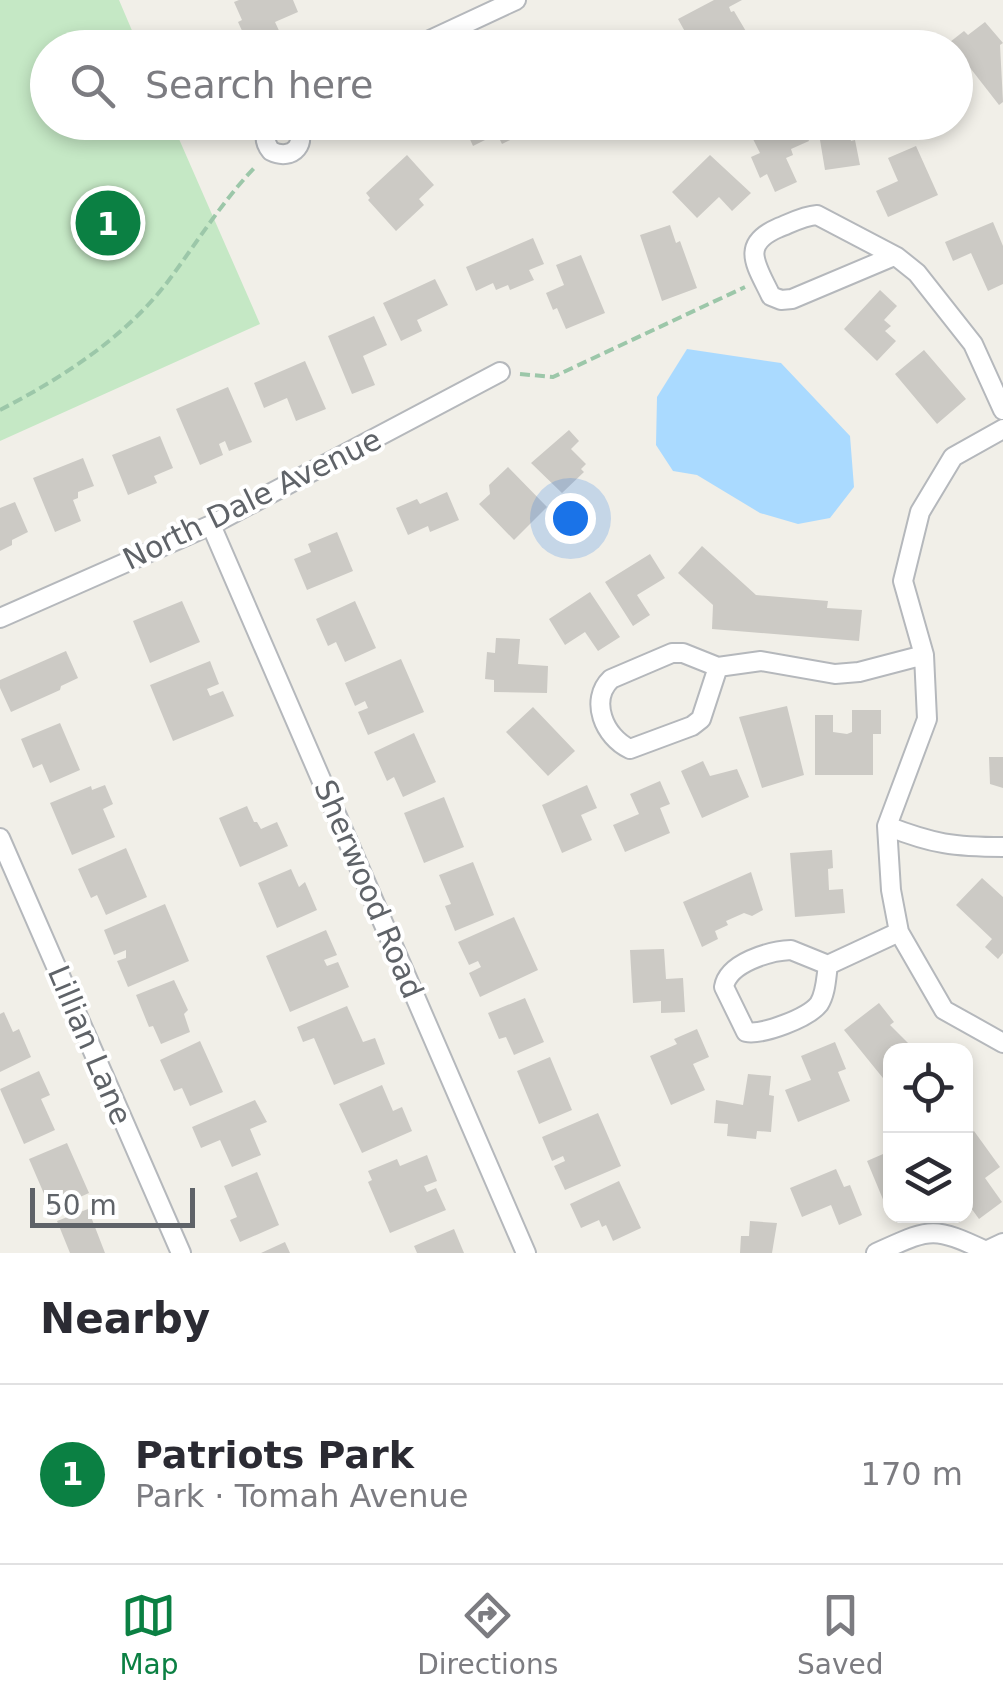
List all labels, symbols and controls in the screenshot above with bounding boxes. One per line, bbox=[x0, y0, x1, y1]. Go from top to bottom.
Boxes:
search box bbox=[30, 30, 973, 140]
icon: search bbox=[65, 58, 120, 113]
text: Search here bbox=[145, 63, 373, 107]
pin: 1 bbox=[76, 186, 140, 260]
street label: North Dale Avenue bbox=[117, 421, 387, 577]
your location bbox=[545, 493, 596, 544]
street label: Sherwood Road bbox=[307, 774, 431, 1004]
street label: Lillian Lane bbox=[41, 960, 139, 1130]
map controls bbox=[883, 1043, 973, 1223]
button: locate bbox=[883, 1043, 973, 1133]
button: layers bbox=[883, 1133, 973, 1223]
scale bar bbox=[30, 1183, 195, 1228]
text: 50 m bbox=[45, 1189, 117, 1222]
text: Nearby bbox=[40, 1294, 210, 1343]
text: Patriots Park bbox=[135, 1433, 414, 1477]
text: 1 bbox=[61, 1455, 84, 1493]
text: 170 m bbox=[861, 1455, 963, 1493]
text: Park · Tomah Avenue bbox=[135, 1477, 468, 1515]
tab: Map bbox=[119, 1588, 178, 1681]
tab: Directions bbox=[417, 1588, 558, 1681]
tab: Saved bbox=[797, 1588, 884, 1681]

